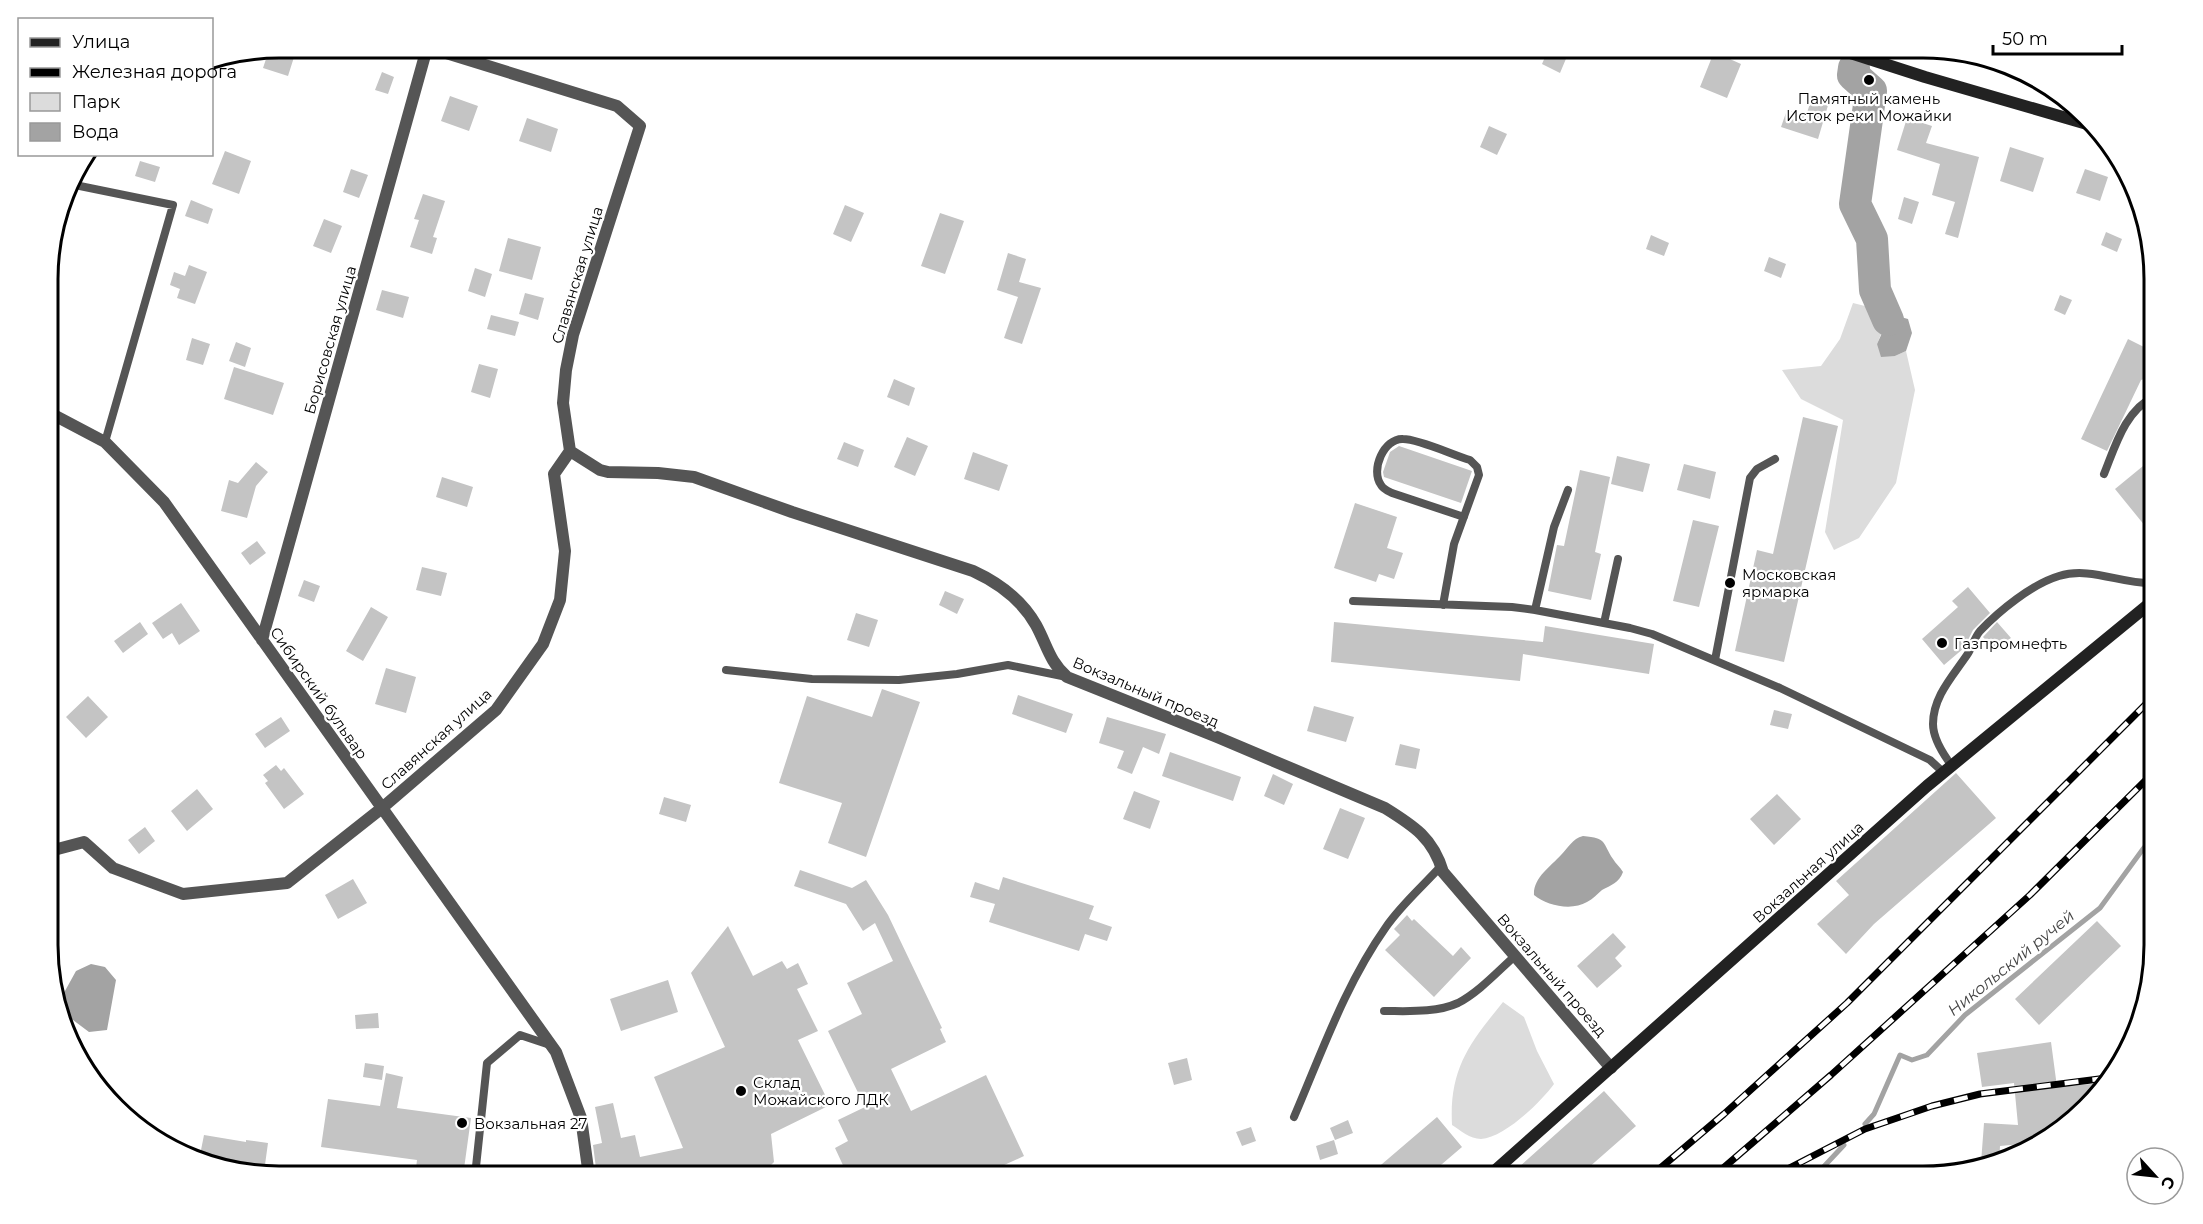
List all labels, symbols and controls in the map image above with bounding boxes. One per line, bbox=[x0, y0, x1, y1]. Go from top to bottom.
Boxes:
legend bbox=[18, 18, 213, 156]
scale bar bbox=[1993, 18, 2122, 56]
text: 50 m bbox=[2002, 28, 2048, 50]
text: Улица bbox=[72, 31, 130, 53]
text: Железная дорога bbox=[72, 61, 237, 83]
marker: Памятный камень Исток реки Можайки bbox=[1862, 73, 1876, 87]
place label: Памятный камень Исток реки Можайки bbox=[1786, 89, 1952, 125]
text: Парк bbox=[72, 91, 121, 113]
text: Вода bbox=[72, 121, 119, 143]
street label: Славянская улица bbox=[547, 204, 607, 346]
street label: Борисовская улица bbox=[300, 264, 360, 416]
place label: Московская ярмарка bbox=[1742, 565, 1836, 601]
marker: Московская ярмарка bbox=[1723, 576, 1737, 590]
street label: Сибирский бульвар bbox=[266, 623, 372, 763]
place label: Газпромнефть bbox=[1954, 634, 2067, 653]
marker: Газпромнефть bbox=[1935, 636, 1949, 650]
street label: Вокзальный проезд bbox=[1070, 653, 1222, 732]
street label: Славянская улица bbox=[377, 684, 495, 794]
street label: Вокзальная улица bbox=[1749, 817, 1867, 927]
water label: Никольский ручей bbox=[1944, 906, 2078, 1020]
street label: Вокзальный проезд bbox=[1493, 909, 1611, 1041]
place label: Склад Можайского ЛДК bbox=[753, 1073, 889, 1109]
marker: Склад Можайского ЛДК bbox=[734, 1084, 748, 1098]
place label: Вокзальная 27 bbox=[474, 1114, 588, 1133]
marker: Вокзальная 27 bbox=[455, 1116, 469, 1130]
north arrow bbox=[2125, 1146, 2185, 1206]
text: С bbox=[2157, 1173, 2179, 1192]

